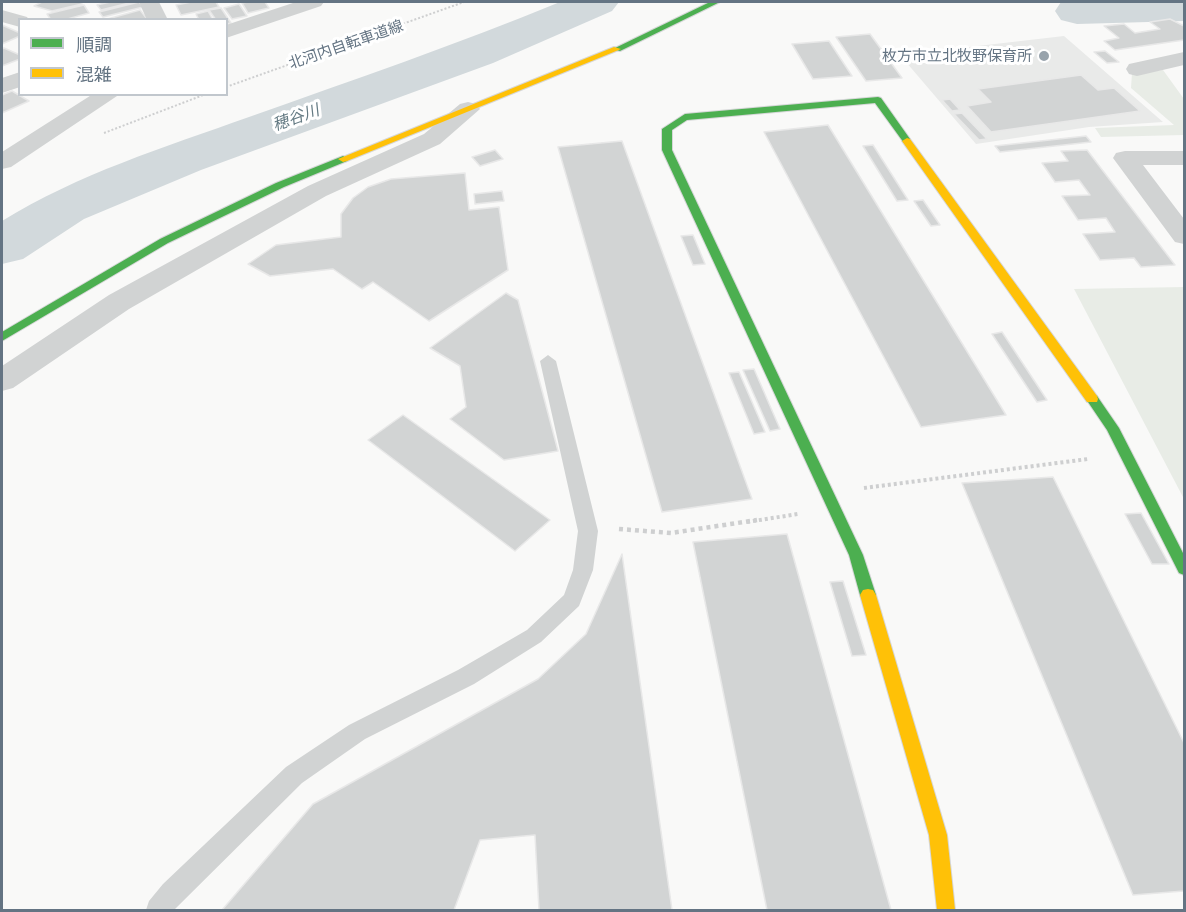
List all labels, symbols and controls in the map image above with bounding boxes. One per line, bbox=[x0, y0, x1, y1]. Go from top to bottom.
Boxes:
street label: 北河内自転車道線 bbox=[286, 17, 406, 73]
legend bbox=[18, 18, 228, 96]
text: 順調 bbox=[76, 34, 112, 55]
place label: 枚方市立北牧野保育所 bbox=[882, 47, 1032, 65]
marker: 枚方市立北牧野保育所 bbox=[1037, 49, 1051, 63]
text: 混雑 bbox=[76, 64, 112, 85]
water label: 穂谷川 bbox=[270, 101, 322, 135]

